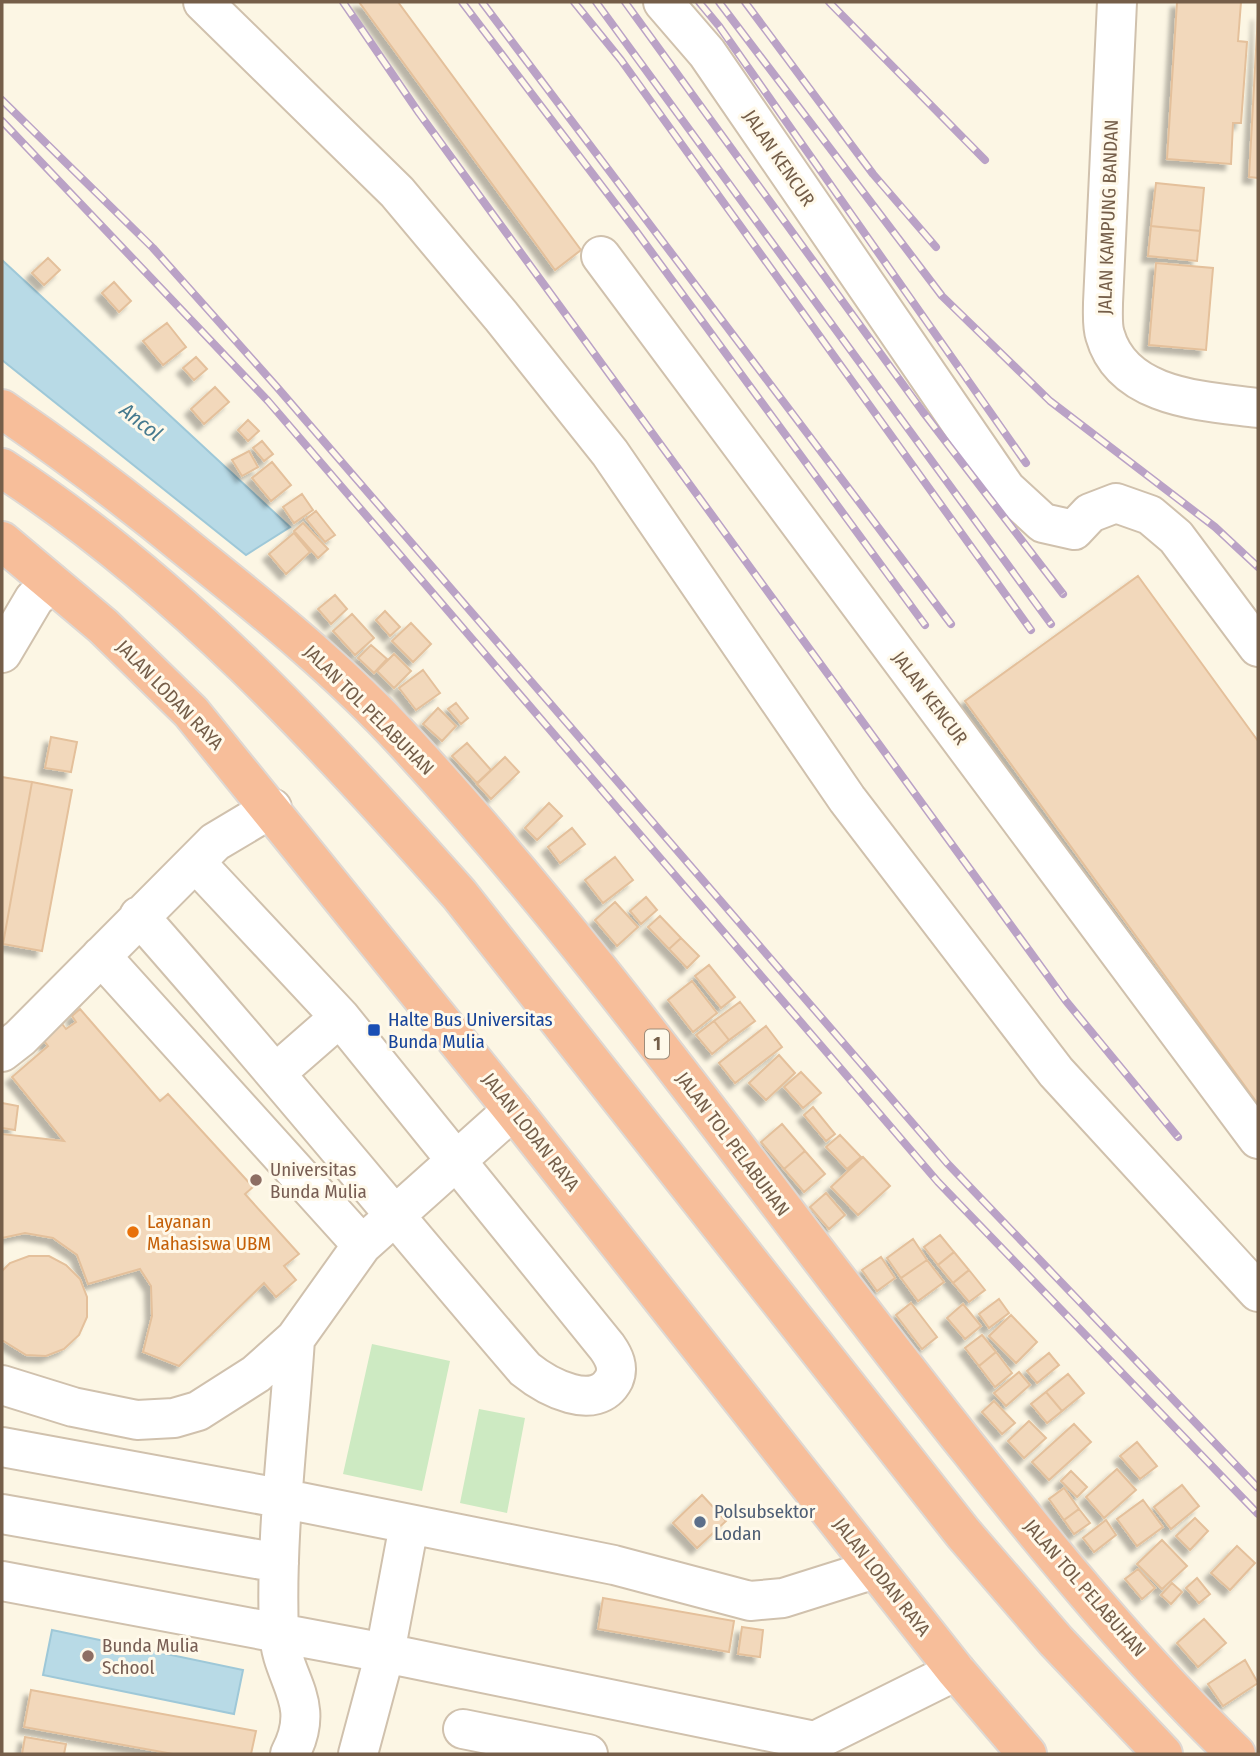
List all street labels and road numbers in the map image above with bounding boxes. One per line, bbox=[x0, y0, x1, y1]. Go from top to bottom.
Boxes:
street label: JALAN KENCUR bbox=[738, 106, 820, 210]
street label: JALAN KAMPUNG BANDAN bbox=[1093, 119, 1123, 315]
street label: JALAN LODAN RAYA bbox=[112, 635, 228, 755]
street label: JALAN TOL PELABUHAN bbox=[299, 640, 439, 780]
street label: JALAN KENCUR bbox=[887, 647, 973, 749]
road number: 1 bbox=[645, 1030, 669, 1058]
street label: JALAN TOL PELABUHAN bbox=[671, 1067, 795, 1221]
street label: JALAN LODAN RAYA bbox=[478, 1068, 584, 1196]
street label: JALAN LODAN RAYA bbox=[829, 1513, 935, 1641]
street label: JALAN TOL PELABUHAN bbox=[1019, 1515, 1151, 1661]

